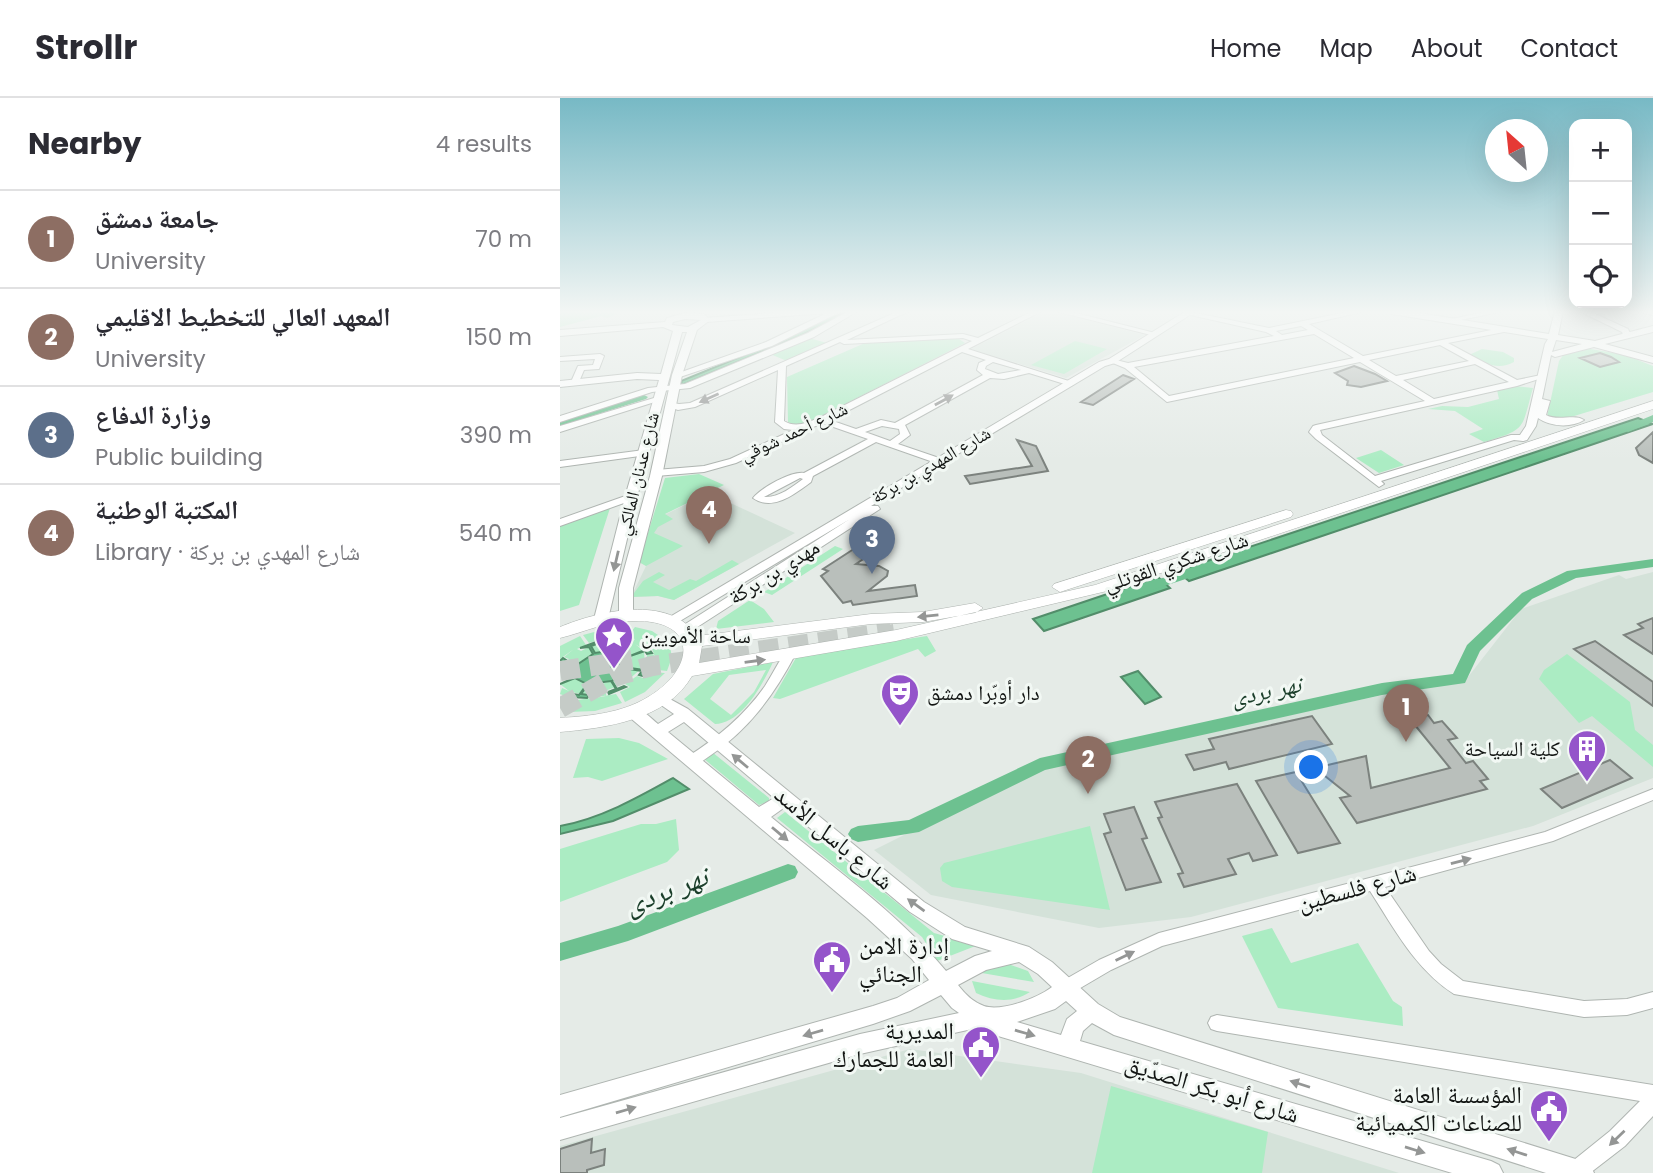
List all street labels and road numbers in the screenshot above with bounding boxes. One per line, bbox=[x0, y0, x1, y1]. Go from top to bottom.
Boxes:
street label: شارع أحمد شوقي bbox=[736, 396, 853, 470]
street label: شارع عدنان المالكي bbox=[610, 410, 667, 539]
street label: شارع المهدي بن بركة bbox=[866, 420, 996, 511]
street label: شارع شكري القوتلي bbox=[1100, 525, 1252, 601]
street label: مهدي بن بركة bbox=[723, 532, 826, 613]
street label: شارع باسل الأسد bbox=[768, 778, 901, 897]
street label: شارع فلسطين bbox=[1294, 856, 1420, 919]
street label: شارع أبو بكر الصدّيق bbox=[1121, 1046, 1303, 1131]

